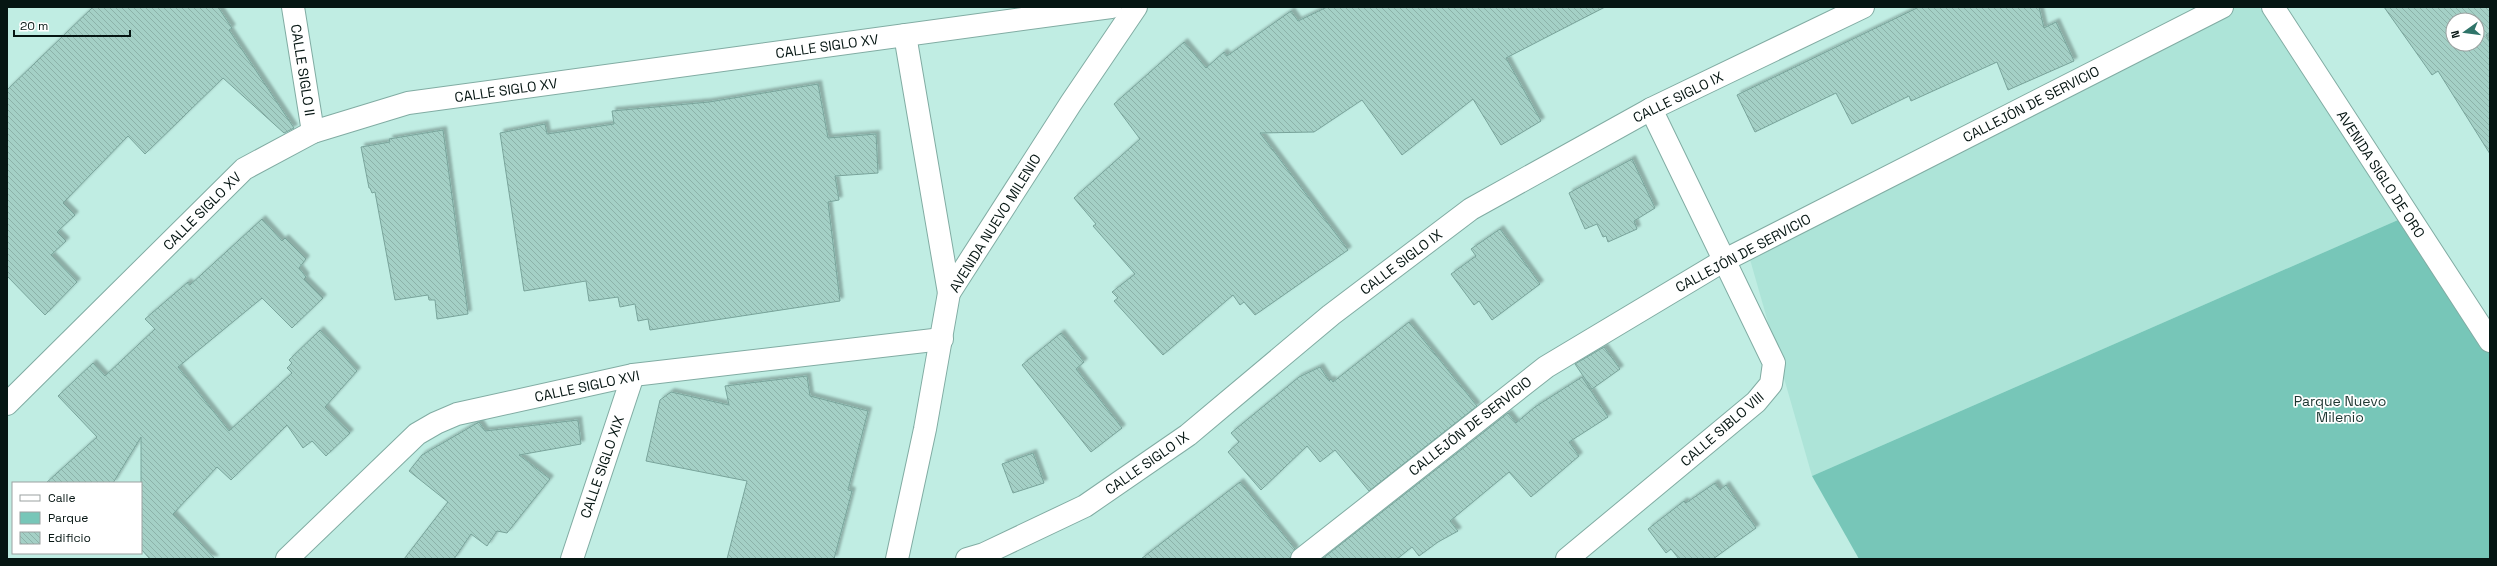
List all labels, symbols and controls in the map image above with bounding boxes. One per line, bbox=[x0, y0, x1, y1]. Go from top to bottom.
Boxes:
scale bar bbox=[14, 12, 130, 38]
north arrow bbox=[2445, 12, 2485, 52]
text: 20 m bbox=[20, 18, 48, 34]
street label: CALLE SIGLO II bbox=[287, 23, 319, 117]
text: N bbox=[2448, 29, 2463, 40]
street label: CALLE SIGLO XV bbox=[774, 30, 880, 62]
street label: CALLEJÓN DE SERVICIO bbox=[1960, 62, 2102, 146]
street label: CALLE SIGLO IX bbox=[1630, 67, 1726, 127]
street label: CALLE SIGLO XV bbox=[453, 74, 559, 106]
street label: AVENIDA SIGLO DE ORO bbox=[2333, 107, 2429, 241]
street label: AVENIDA NUEVO MILENIO bbox=[945, 150, 1045, 296]
street label: CALLE SIGLO XV bbox=[159, 168, 245, 254]
street label: CALLEJÓN DE SERVICIO bbox=[1672, 210, 1814, 296]
street label: CALLE SIGLO IX bbox=[1356, 225, 1446, 299]
street label: CALLE SIGLO XVI bbox=[533, 366, 641, 406]
street label: CALLEJÓN DE SERVICIO bbox=[1405, 372, 1535, 480]
street label: CALLE SIBLO VIII bbox=[1677, 388, 1767, 470]
park label: Parque Nuevo Milenio bbox=[2294, 392, 2386, 426]
street label: CALLE SIGLO XIX bbox=[576, 413, 628, 521]
street label: CALLE SIGLO IX bbox=[1102, 427, 1193, 499]
legend bbox=[12, 482, 142, 554]
text: Calle bbox=[48, 490, 76, 506]
text: Parque bbox=[48, 510, 88, 526]
text: Edificio bbox=[48, 530, 91, 546]

